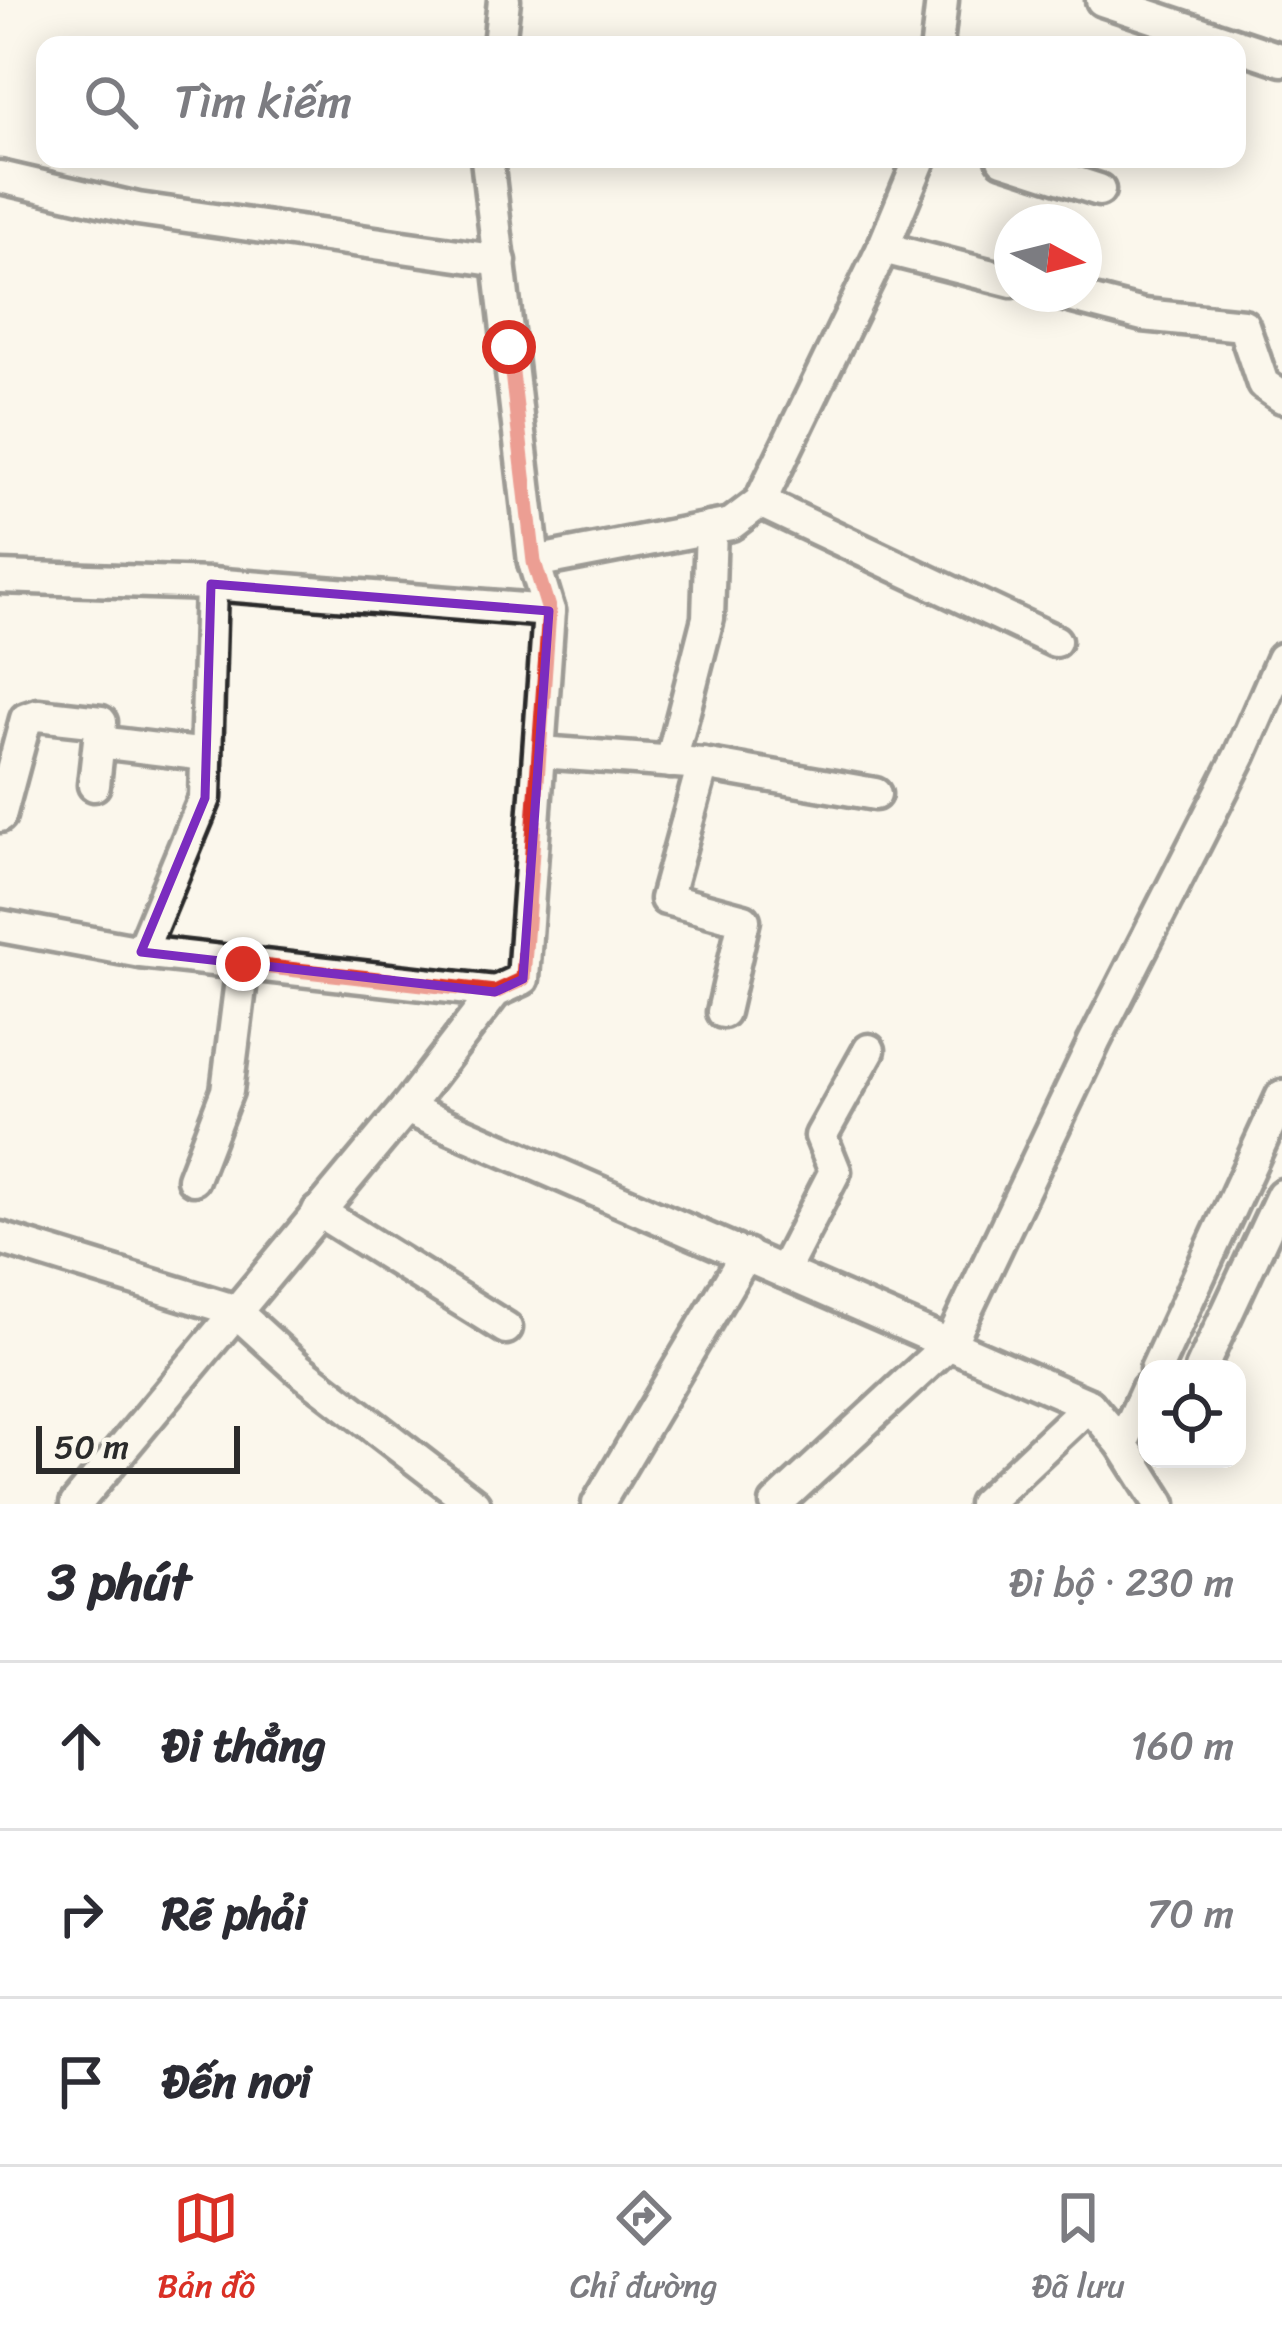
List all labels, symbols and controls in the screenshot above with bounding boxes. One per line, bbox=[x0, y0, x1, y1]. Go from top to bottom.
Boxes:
search box bbox=[36, 36, 1246, 168]
text: Tìm kiếm bbox=[174, 62, 352, 142]
icon: search bbox=[78, 69, 144, 135]
north arrow bbox=[994, 204, 1102, 312]
route start bbox=[482, 320, 536, 374]
route end bbox=[216, 937, 270, 991]
map controls bbox=[1138, 1360, 1246, 1468]
button: locate bbox=[1138, 1360, 1246, 1468]
text: 50 m bbox=[54, 1418, 129, 1476]
scale bar bbox=[36, 1420, 240, 1473]
text: 3 phút bbox=[48, 1537, 191, 1627]
text: Đi bộ · 230 m bbox=[1009, 1548, 1234, 1617]
text: Đi thẳng bbox=[162, 1706, 326, 1786]
text: 160 m bbox=[1130, 1711, 1234, 1780]
icon: ahead bbox=[48, 1713, 114, 1779]
text: Rẽ phải bbox=[162, 1874, 307, 1954]
text: 70 m bbox=[1147, 1879, 1234, 1948]
icon: right bbox=[48, 1881, 114, 1947]
text: Đến nơi bbox=[162, 2042, 311, 2122]
icon: arrive bbox=[48, 2049, 114, 2115]
tab: Bản đồ bbox=[157, 2185, 255, 2315]
tab: Chỉ đường bbox=[570, 2185, 717, 2315]
tab: Đã lưu bbox=[1032, 2185, 1125, 2315]

